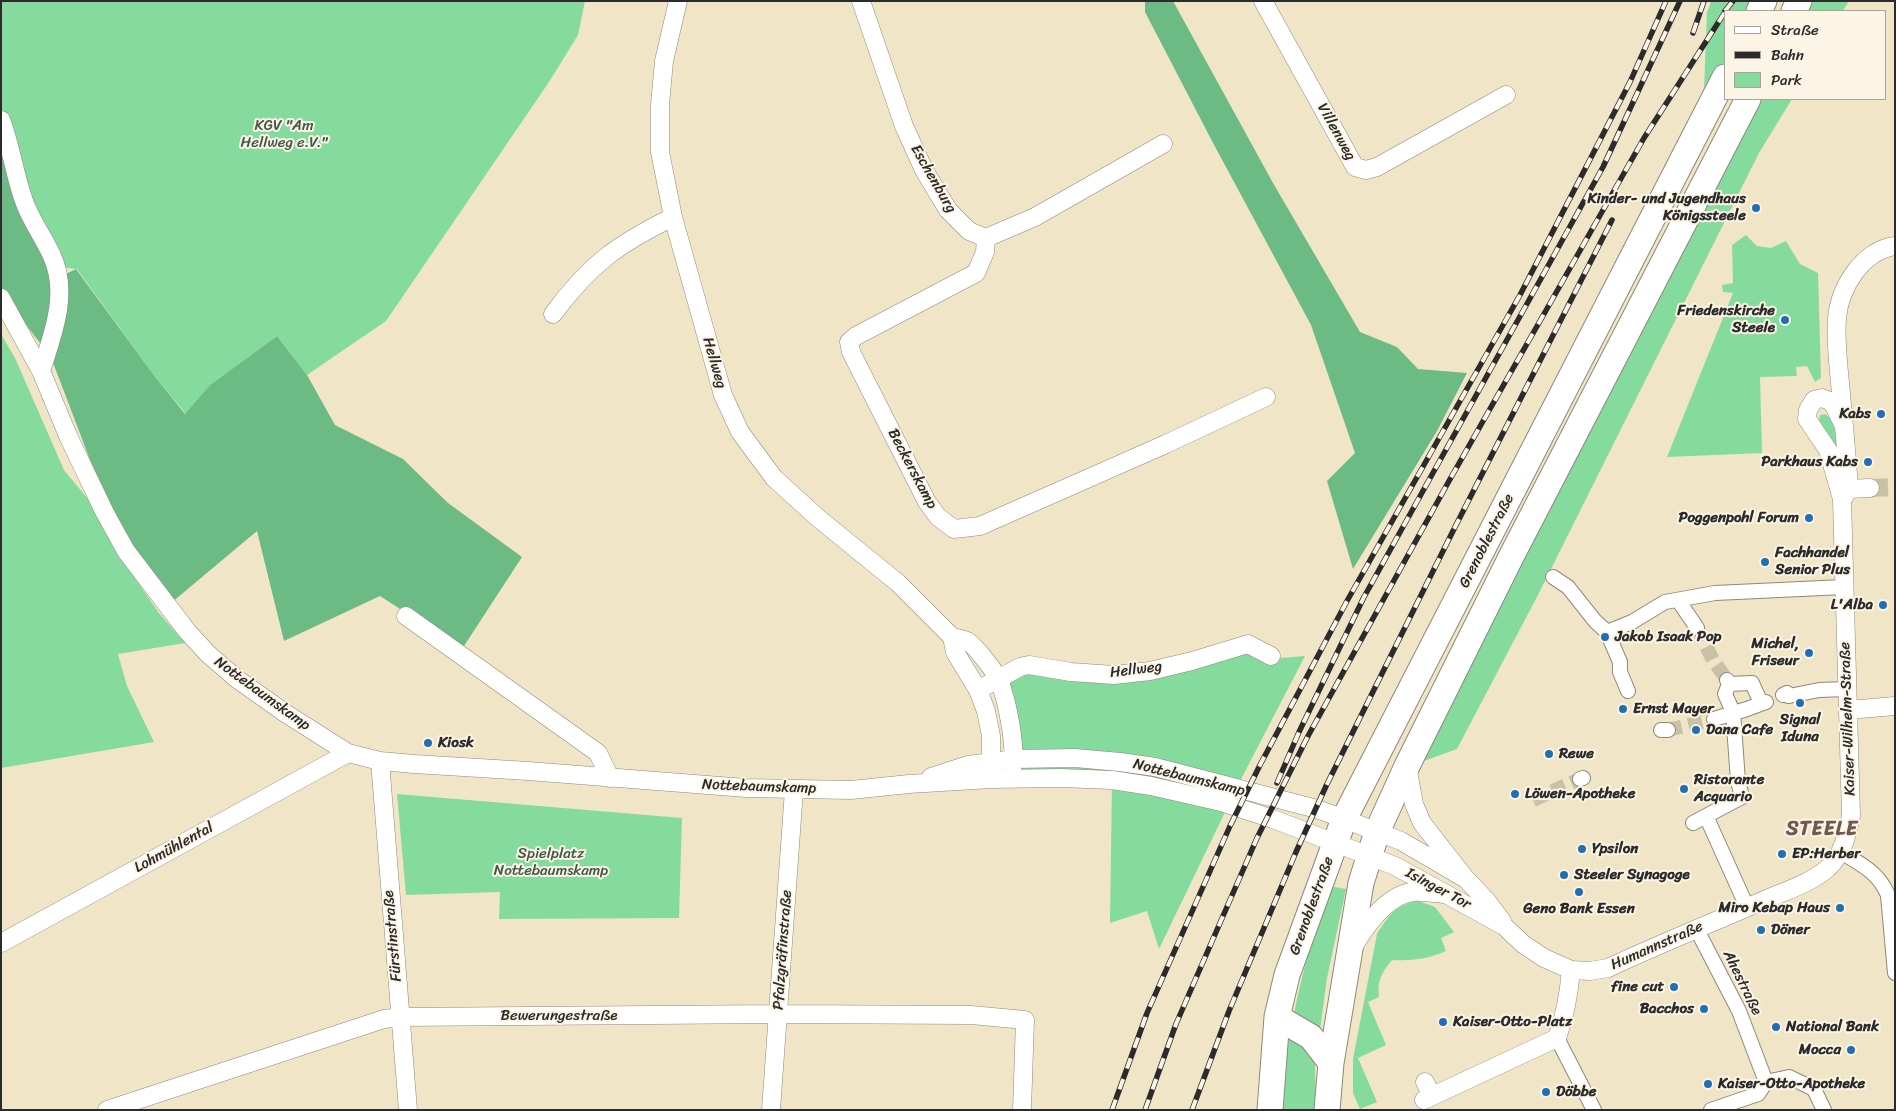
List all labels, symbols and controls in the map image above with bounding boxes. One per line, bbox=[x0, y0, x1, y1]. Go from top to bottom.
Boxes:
legend bbox=[1724, 10, 1886, 100]
text: Straße bbox=[1771, 17, 1819, 43]
text: Bahn bbox=[1771, 42, 1804, 68]
text: Park bbox=[1771, 67, 1802, 93]
street label: Villenweg bbox=[1313, 100, 1359, 164]
park label: KGV "Am Hellweg e.V." bbox=[241, 117, 327, 152]
street label: Eschenburg bbox=[906, 142, 960, 216]
place label: Kinder- und Jugendhaus Königssteele bbox=[1587, 190, 1746, 225]
marker: Kinder- und Jugendhaus Königssteele bbox=[1750, 202, 1762, 214]
place label: Friedenskirche Steele bbox=[1677, 302, 1775, 337]
marker: Friedenskirche Steele bbox=[1779, 314, 1791, 326]
street label: Hellweg bbox=[698, 335, 730, 391]
place label: Kabs bbox=[1839, 405, 1871, 423]
marker: Kabs bbox=[1875, 408, 1887, 420]
street label: Beckerskamp bbox=[883, 426, 941, 512]
place label: Parkhaus Kabs bbox=[1761, 453, 1858, 471]
marker: Parkhaus Kabs bbox=[1862, 456, 1874, 468]
street label: Grenoblestraße bbox=[1456, 491, 1518, 591]
place label: Poggenpohl Forum bbox=[1678, 509, 1799, 527]
marker: Poggenpohl Forum bbox=[1803, 512, 1815, 524]
place label: Fachhandel Senior Plus bbox=[1775, 544, 1850, 579]
marker: Fachhandel Senior Plus bbox=[1759, 556, 1771, 568]
place label: L'Alba bbox=[1831, 596, 1873, 614]
marker: L'Alba bbox=[1877, 599, 1889, 611]
place label: Jakob Isaak Pop bbox=[1615, 628, 1721, 646]
marker: Jakob Isaak Pop bbox=[1599, 631, 1611, 643]
place label: Michel, Friseur bbox=[1751, 635, 1799, 670]
street label: Kaiser-Wilhelm-Straße bbox=[1836, 642, 1860, 796]
marker: Michel, Friseur bbox=[1803, 647, 1815, 659]
street label: Nottebaumskamp bbox=[210, 653, 314, 735]
street label: Hellweg bbox=[1109, 658, 1163, 682]
marker: Signal Iduna bbox=[1794, 697, 1806, 709]
place label: Ernst Mayer bbox=[1633, 700, 1714, 718]
marker: Ernst Mayer bbox=[1617, 703, 1629, 715]
place label: Signal Iduna bbox=[1779, 711, 1821, 746]
place label: Dana Cafe bbox=[1706, 721, 1773, 739]
marker: Dana Cafe bbox=[1690, 724, 1702, 736]
place label: Kiosk bbox=[438, 734, 474, 752]
marker: Kiosk bbox=[422, 737, 434, 749]
place label: Rewe bbox=[1559, 745, 1594, 763]
marker: Rewe bbox=[1543, 748, 1555, 760]
street label: Nottebaumskamp bbox=[1131, 755, 1247, 801]
place label: Ristorante Acquario bbox=[1694, 771, 1764, 806]
street label: Nottebaumskamp bbox=[701, 776, 817, 798]
marker: Ristorante Acquario bbox=[1678, 783, 1690, 795]
place label: Löwen-Apotheke bbox=[1525, 785, 1635, 803]
marker: Löwen-Apotheke bbox=[1509, 788, 1521, 800]
district label: STEELE bbox=[1785, 818, 1859, 842]
street label: Lohmühlental bbox=[131, 819, 217, 877]
place label: Ypsilon bbox=[1592, 840, 1638, 858]
marker: Ypsilon bbox=[1576, 843, 1588, 855]
park label: Spielplatz Nottebaumskamp bbox=[494, 845, 608, 880]
place label: EP:Herber bbox=[1792, 845, 1860, 863]
marker: EP:Herber bbox=[1776, 848, 1788, 860]
street label: Grenoblestraße bbox=[1286, 854, 1338, 958]
street label: Isinger Tor bbox=[1402, 864, 1474, 914]
place label: Steeler Synagoge bbox=[1574, 866, 1690, 884]
marker: Steeler Synagoge bbox=[1558, 869, 1570, 881]
marker: Geno Bank Essen bbox=[1573, 886, 1585, 898]
street label: Pfalzgräfinstraße bbox=[770, 889, 796, 1011]
street label: Fürstinstraße bbox=[380, 890, 406, 982]
place label: Miro Kebap Haus bbox=[1718, 899, 1830, 917]
place label: Geno Bank Essen bbox=[1523, 900, 1635, 918]
marker: Miro Kebap Haus bbox=[1834, 902, 1846, 914]
street label: Humannstraße bbox=[1608, 918, 1706, 974]
place label: Döner bbox=[1771, 921, 1810, 939]
marker: Döner bbox=[1755, 924, 1767, 936]
street label: Ahestraße bbox=[1719, 948, 1765, 1018]
place label: fine cut bbox=[1611, 978, 1664, 996]
marker: fine cut bbox=[1668, 981, 1680, 993]
place label: Bacchos bbox=[1640, 1000, 1694, 1018]
marker: Bacchos bbox=[1698, 1003, 1710, 1015]
street label: Bewerungestraße bbox=[500, 1007, 618, 1025]
place label: Kaiser-Otto-Platz bbox=[1453, 1013, 1572, 1031]
marker: Kaiser-Otto-Platz bbox=[1437, 1016, 1449, 1028]
place label: National Bank bbox=[1786, 1018, 1879, 1036]
marker: National Bank bbox=[1770, 1021, 1782, 1033]
place label: Mocca bbox=[1799, 1041, 1841, 1059]
marker: Mocca bbox=[1845, 1044, 1857, 1056]
place label: Kaiser-Otto-Apotheke bbox=[1718, 1075, 1865, 1093]
marker: Kaiser-Otto-Apotheke bbox=[1702, 1078, 1714, 1090]
place label: Döbbe bbox=[1556, 1083, 1597, 1101]
marker: Döbbe bbox=[1540, 1086, 1552, 1098]

